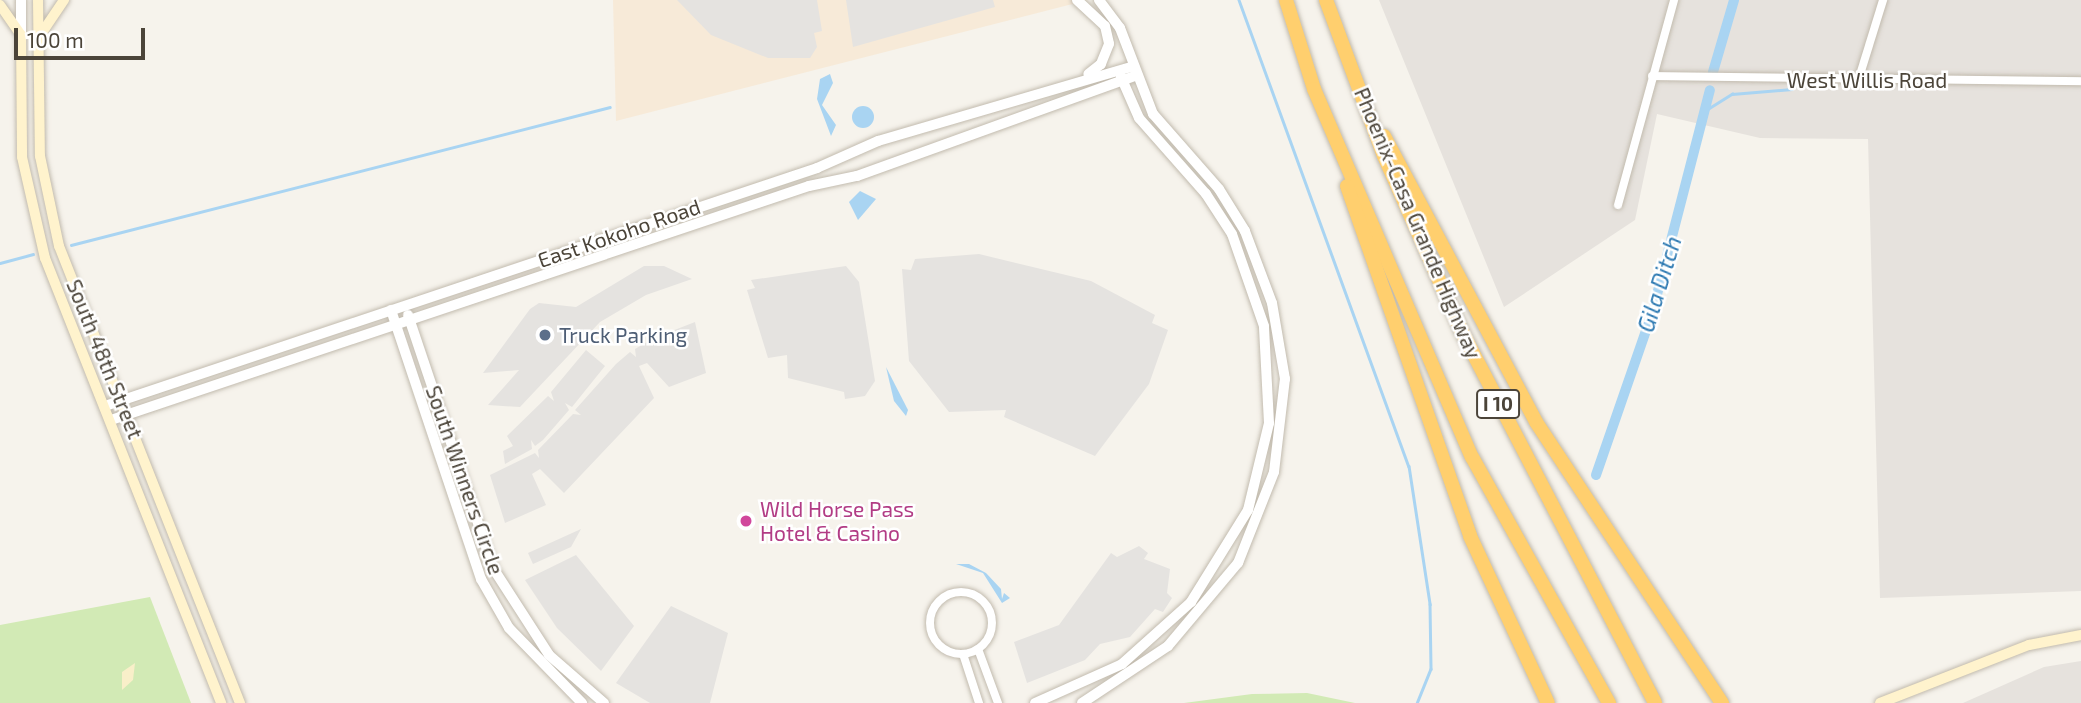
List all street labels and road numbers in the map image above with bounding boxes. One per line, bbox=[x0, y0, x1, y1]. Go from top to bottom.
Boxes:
street label: West Willis Road bbox=[1787, 67, 1947, 93]
street label: Phoenix-Casa Grande Highway bbox=[1349, 84, 1487, 362]
street label: East Kokoho Road bbox=[534, 193, 704, 273]
street label: South 48th Street bbox=[62, 276, 148, 442]
street label: South Winners Circle bbox=[421, 382, 509, 578]
road number: I 10 bbox=[1475, 388, 1521, 420]

